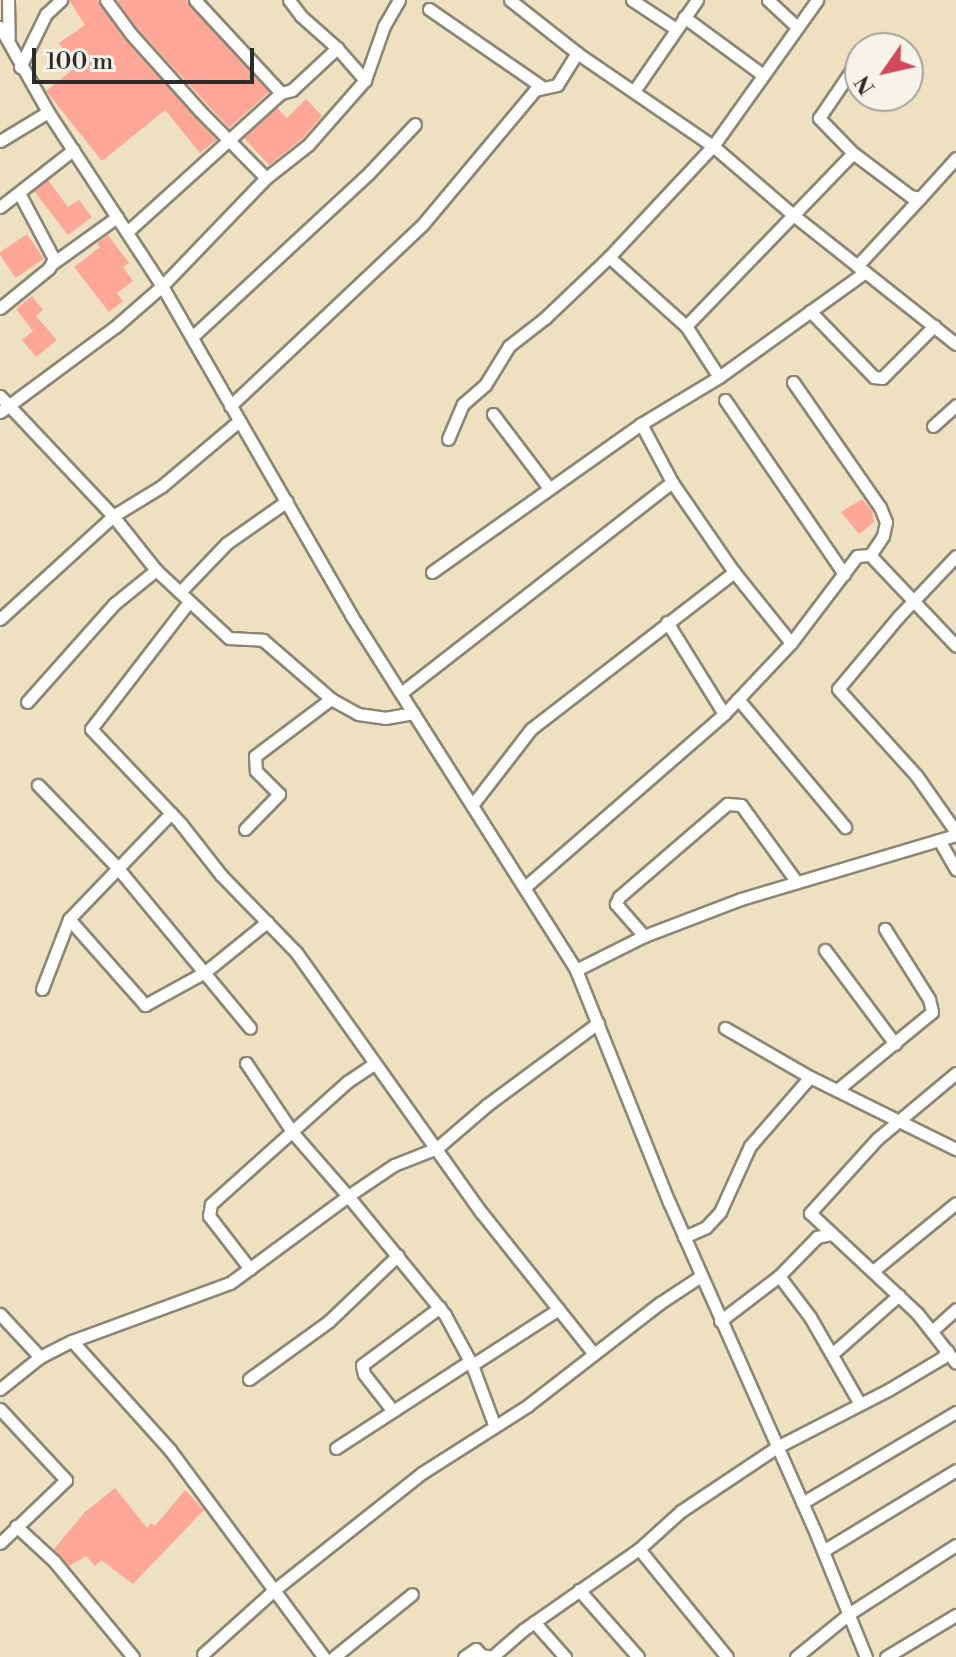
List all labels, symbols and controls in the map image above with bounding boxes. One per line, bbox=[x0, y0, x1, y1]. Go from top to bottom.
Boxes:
scale bar bbox=[36, 32, 258, 82]
north arrow bbox=[844, 32, 924, 112]
text: 100 m bbox=[46, 47, 113, 77]
text: N bbox=[849, 70, 881, 99]

